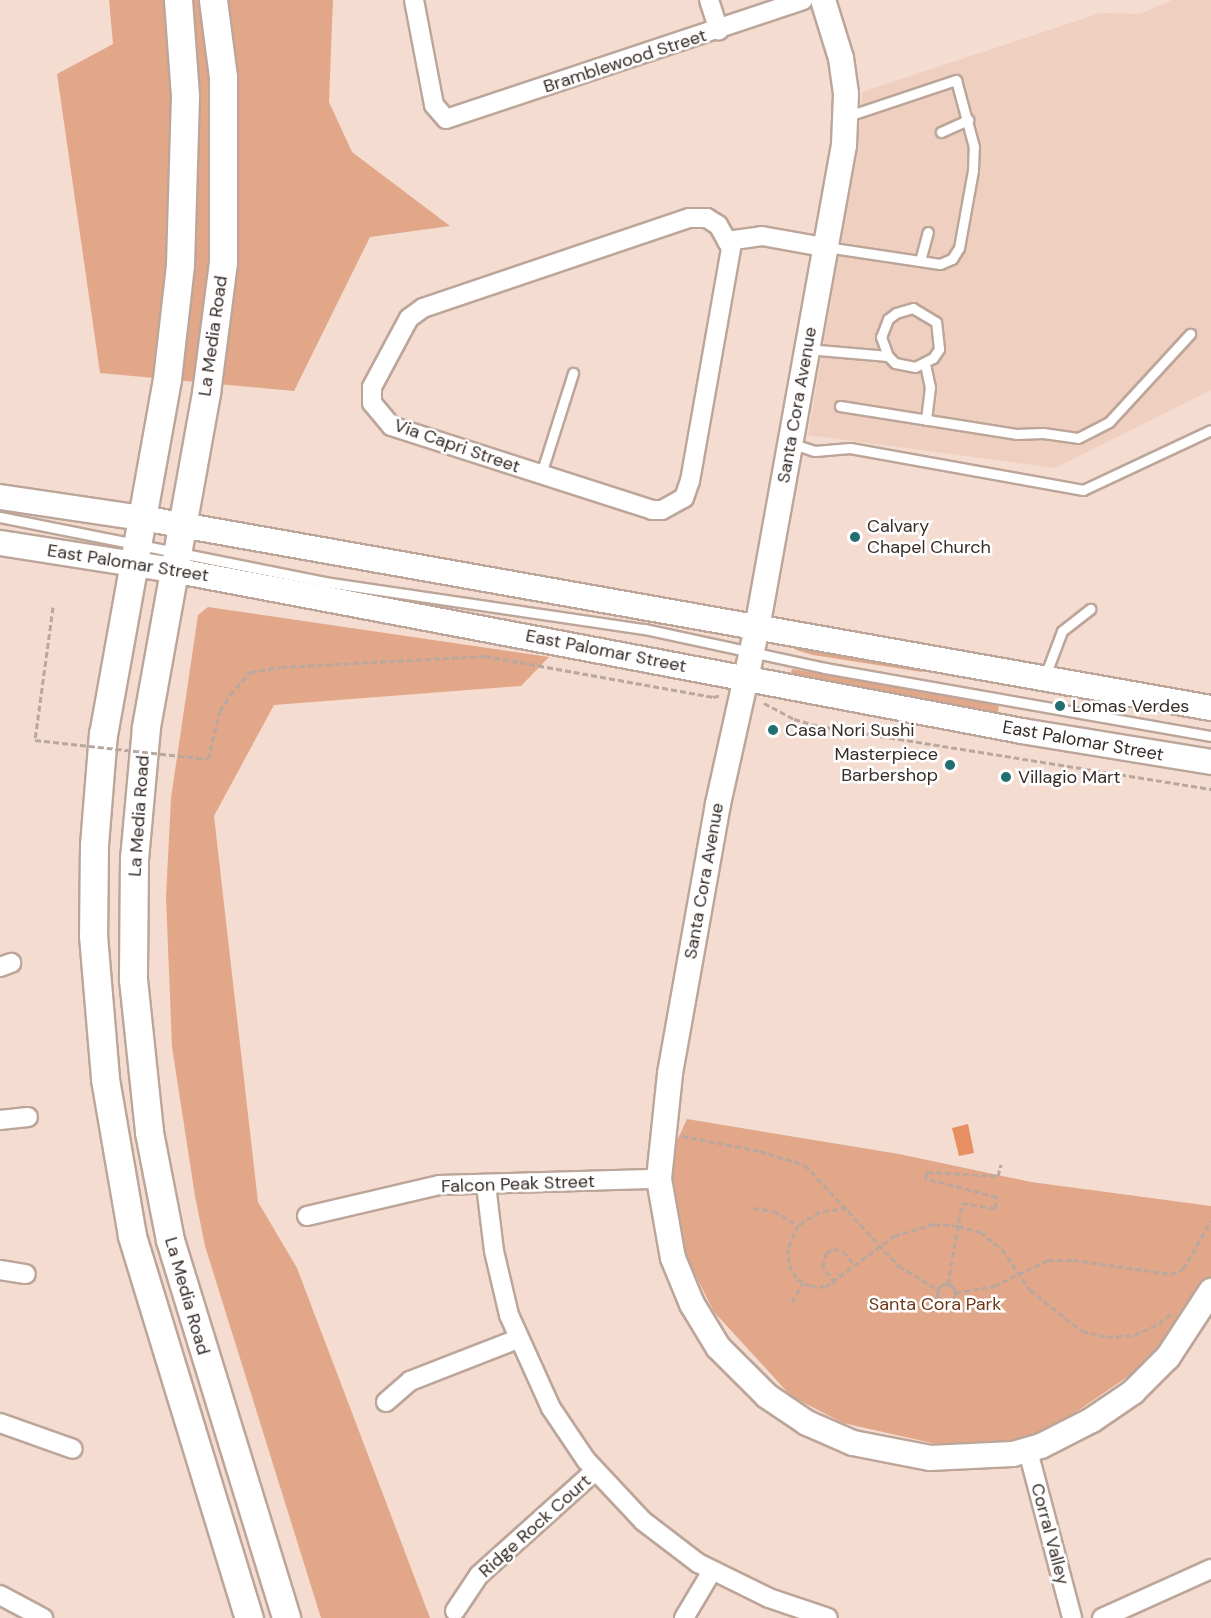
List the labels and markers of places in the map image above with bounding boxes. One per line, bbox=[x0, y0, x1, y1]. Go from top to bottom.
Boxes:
place label: Calvary Chapel Church bbox=[867, 516, 991, 558]
marker: Calvary Chapel Church bbox=[848, 530, 862, 544]
place label: Lomas Verdes bbox=[1072, 695, 1189, 717]
marker: Lomas Verdes bbox=[1053, 699, 1067, 713]
place label: Casa Nori Sushi bbox=[785, 719, 915, 741]
marker: Casa Nori Sushi bbox=[766, 723, 780, 737]
place label: Masterpiece Barbershop bbox=[834, 744, 938, 786]
marker: Masterpiece Barbershop bbox=[943, 758, 957, 772]
place label: Villagio Mart bbox=[1018, 766, 1121, 788]
marker: Villagio Mart bbox=[999, 770, 1013, 784]

